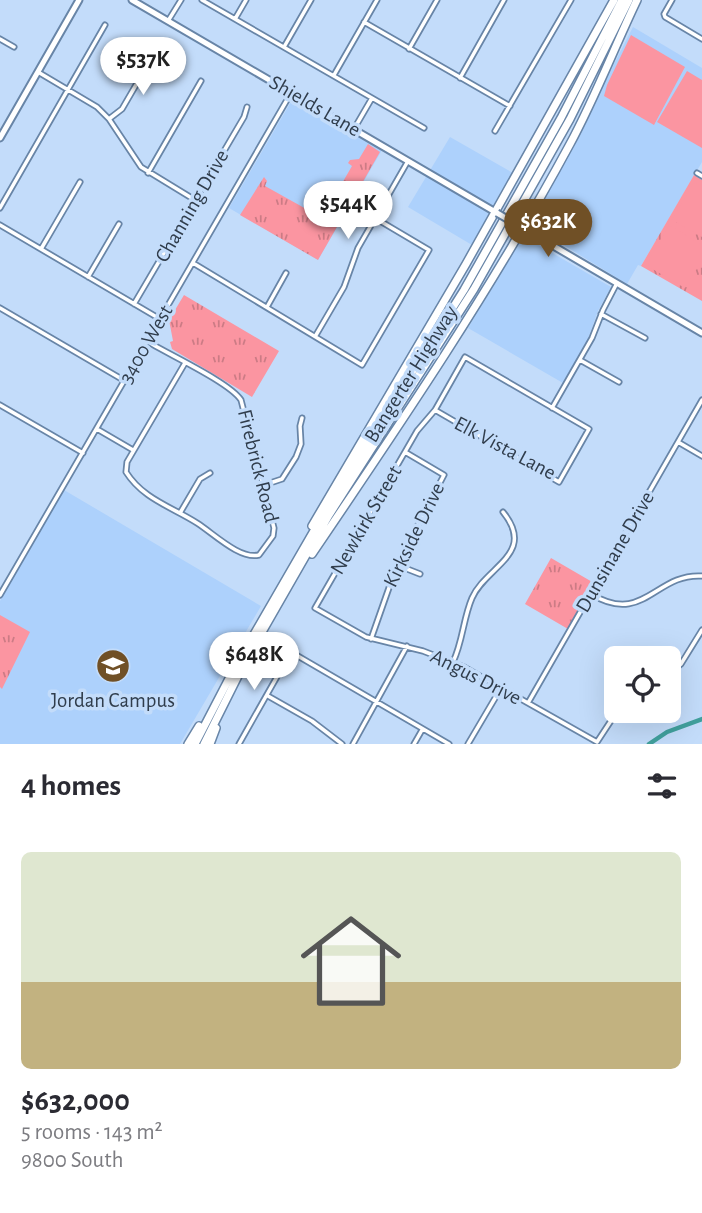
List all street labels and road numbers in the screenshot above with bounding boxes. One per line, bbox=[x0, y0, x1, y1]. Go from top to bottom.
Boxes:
street label: Shields Lane bbox=[266, 72, 364, 140]
street label: Channing Drive bbox=[151, 146, 233, 266]
street label: 3400 West bbox=[115, 301, 177, 387]
street label: Bangerter Highway bbox=[360, 302, 462, 446]
street label: Firebrick Road bbox=[234, 407, 282, 525]
street label: Elk Vista Lane bbox=[451, 413, 559, 483]
street label: Newkirk Street bbox=[326, 462, 406, 578]
street label: Kirkside Drive bbox=[380, 479, 448, 591]
street label: Dunsinane Drive bbox=[572, 488, 658, 616]
street label: Angus Drive bbox=[427, 645, 525, 709]

